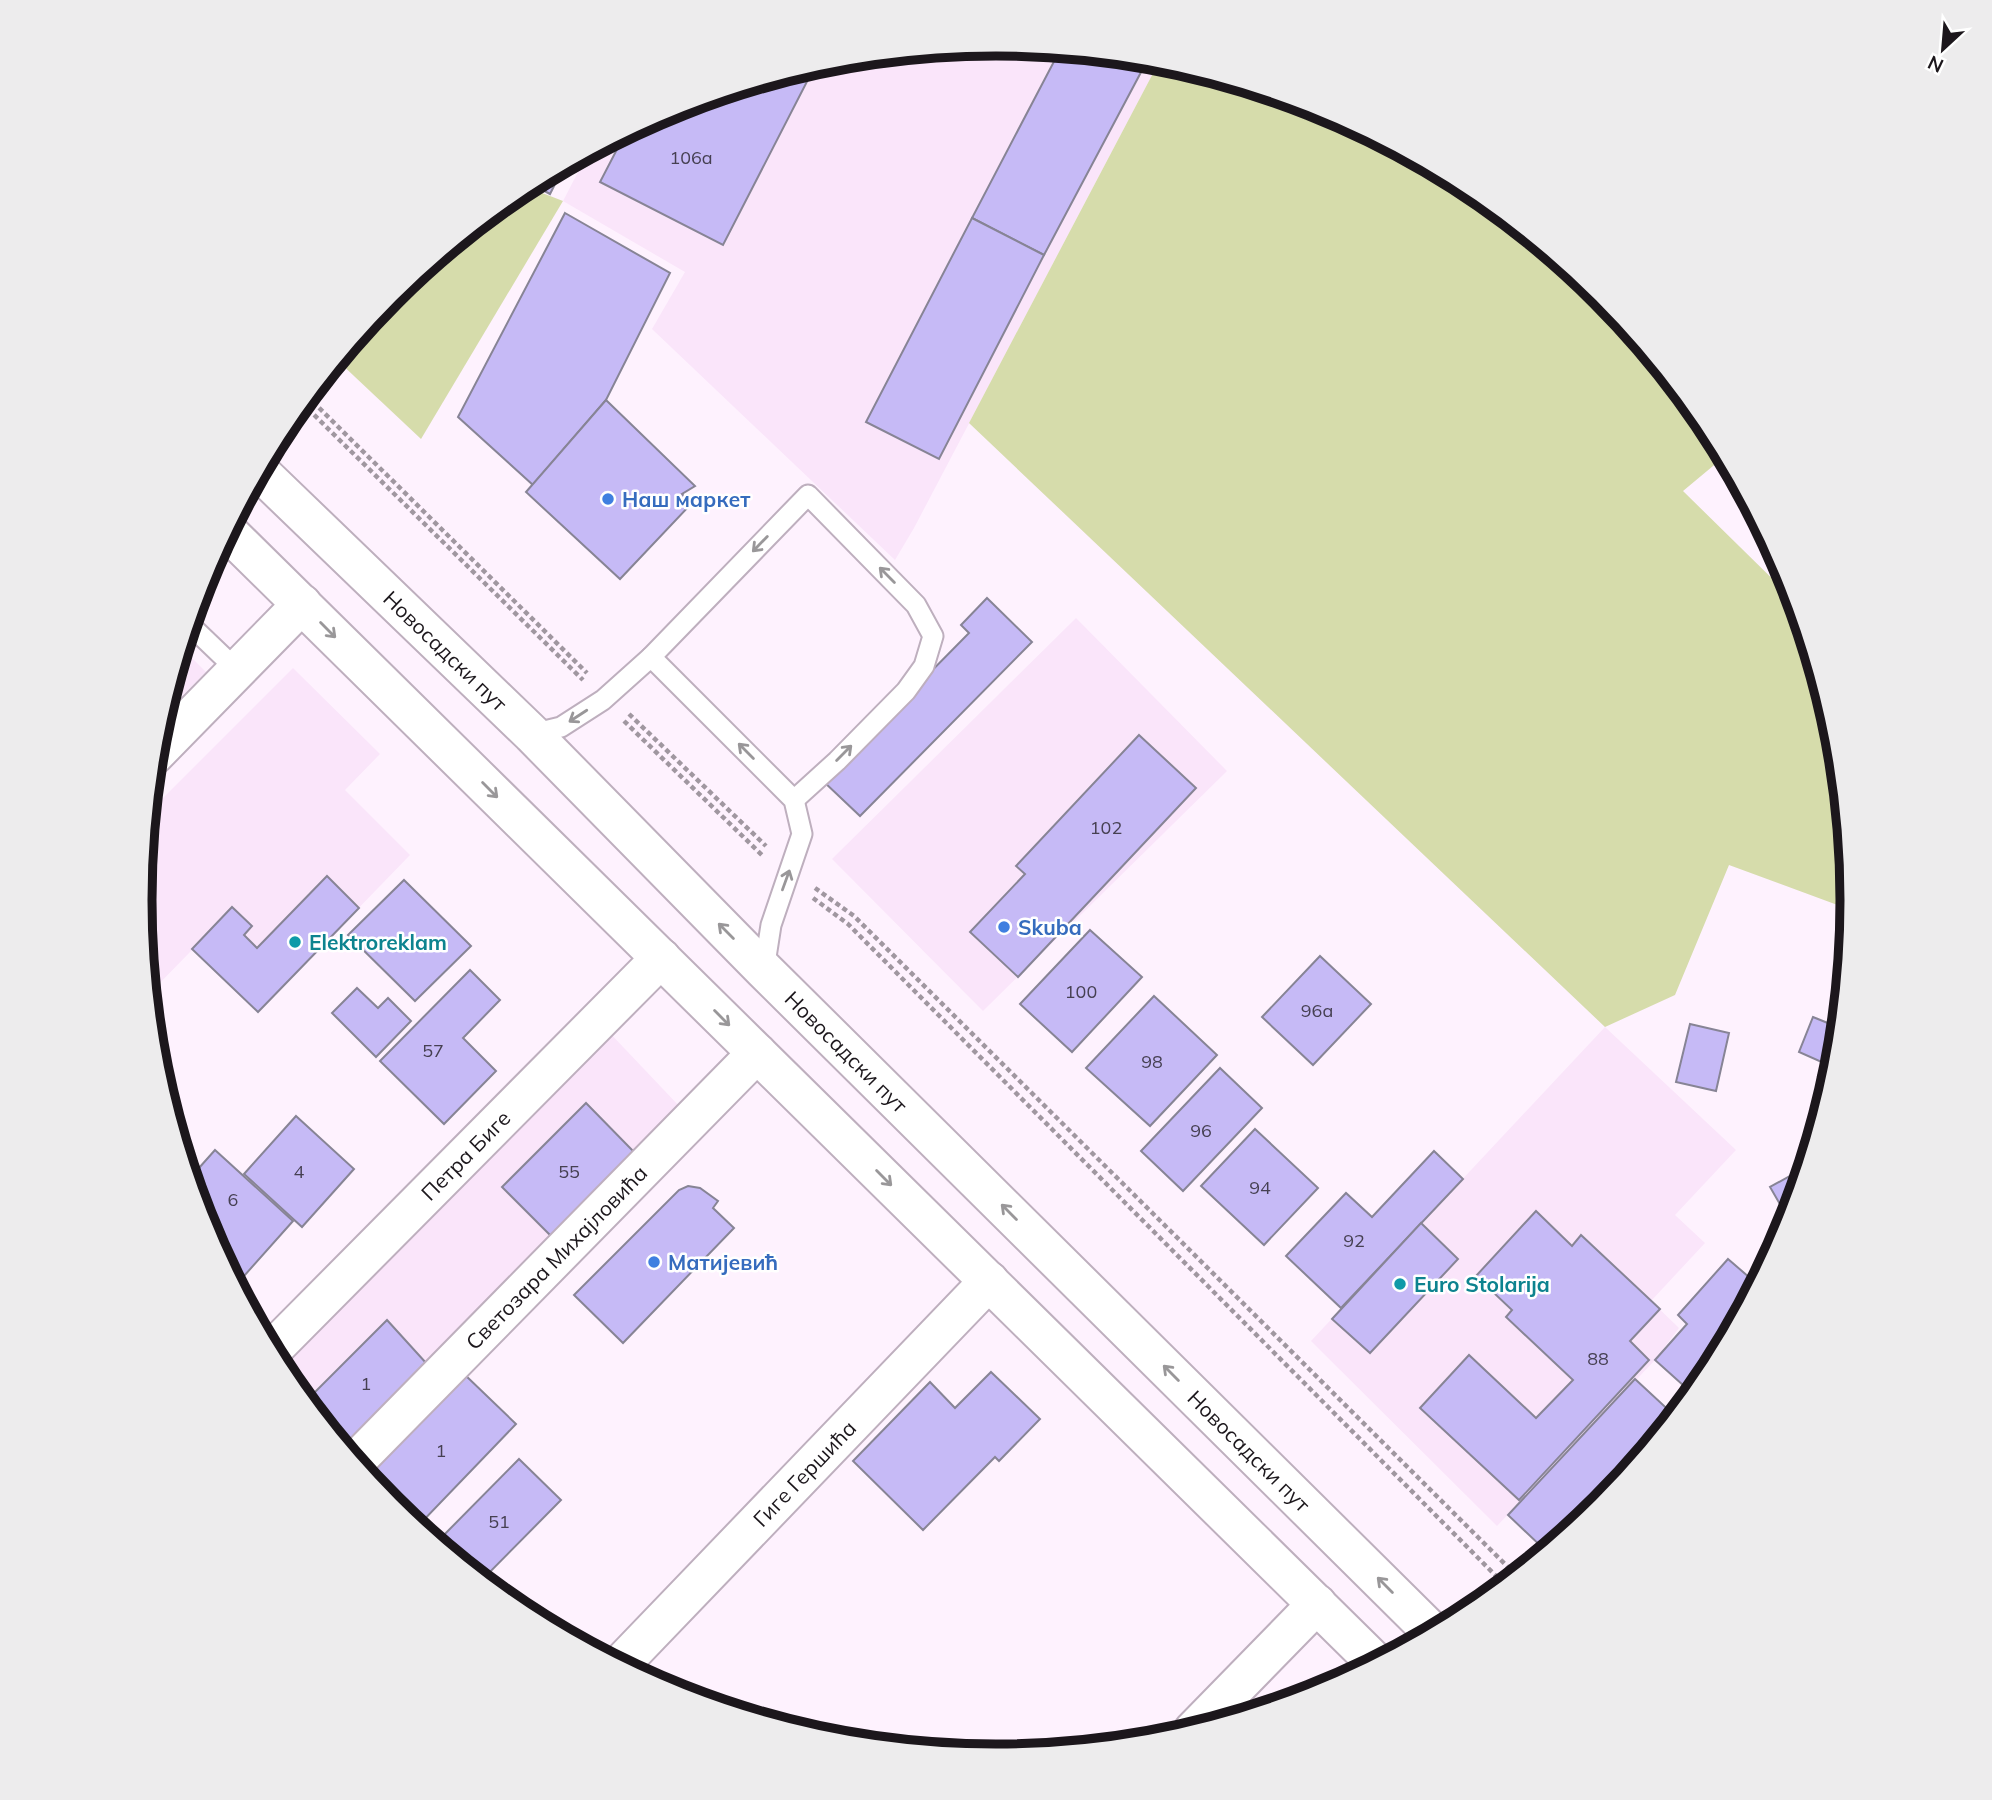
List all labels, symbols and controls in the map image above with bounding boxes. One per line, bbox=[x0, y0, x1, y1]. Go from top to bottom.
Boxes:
north arrow bbox=[1908, 14, 1978, 84]
text: N bbox=[1924, 50, 1947, 78]
house number: 106a bbox=[669, 146, 713, 169]
place label: Наш маркет bbox=[622, 486, 751, 512]
marker: Наш маркет bbox=[600, 491, 616, 507]
one-way arrow bbox=[752, 535, 769, 552]
one-way arrow bbox=[878, 567, 895, 584]
street label: Новосадски пут bbox=[378, 585, 513, 716]
one-way arrow bbox=[319, 621, 336, 638]
one-way arrow bbox=[569, 709, 588, 723]
one-way arrow bbox=[737, 743, 754, 760]
one-way arrow bbox=[835, 745, 852, 762]
one-way arrow bbox=[482, 781, 499, 798]
house number: 102 bbox=[1090, 816, 1122, 839]
one-way arrow bbox=[781, 869, 793, 891]
place label: Skuba bbox=[1018, 914, 1082, 940]
marker: Skuba bbox=[996, 919, 1012, 935]
one-way arrow bbox=[718, 923, 735, 940]
place label: Elektroreklam bbox=[309, 929, 447, 955]
marker: Elektroreklam bbox=[287, 934, 303, 950]
house number: 100 bbox=[1065, 980, 1097, 1003]
street label: Новосадски пут bbox=[780, 985, 913, 1118]
house number: 96a bbox=[1301, 999, 1333, 1022]
one-way arrow bbox=[713, 1010, 730, 1027]
house number: 57 bbox=[422, 1039, 444, 1062]
house number: 98 bbox=[1141, 1050, 1163, 1073]
street label: Петра Биге bbox=[415, 1105, 516, 1205]
house number: 96 bbox=[1190, 1119, 1212, 1142]
house number: 4 bbox=[294, 1160, 305, 1183]
street label: Светозара Михајловића bbox=[460, 1160, 652, 1355]
house number: 55 bbox=[558, 1160, 580, 1183]
one-way arrow bbox=[875, 1169, 892, 1186]
house number: 94 bbox=[1249, 1176, 1271, 1199]
house number: 6 bbox=[228, 1188, 238, 1211]
one-way arrow bbox=[1001, 1204, 1018, 1221]
house number: 92 bbox=[1343, 1229, 1365, 1252]
place label: Матијевић bbox=[668, 1249, 778, 1275]
marker: Матијевић bbox=[646, 1254, 662, 1270]
place label: Euro Stolarija bbox=[1414, 1271, 1550, 1297]
marker: Euro Stolarija bbox=[1392, 1276, 1408, 1292]
house number: 88 bbox=[1587, 1347, 1609, 1370]
one-way arrow bbox=[1163, 1364, 1180, 1381]
house number: 1 bbox=[361, 1372, 371, 1395]
street label: Новосадски пут bbox=[1182, 1385, 1316, 1517]
street label: Гиге Гершића bbox=[747, 1415, 861, 1532]
house number: 1 bbox=[436, 1439, 446, 1462]
house number: 51 bbox=[488, 1510, 510, 1533]
one-way arrow bbox=[1376, 1576, 1393, 1593]

